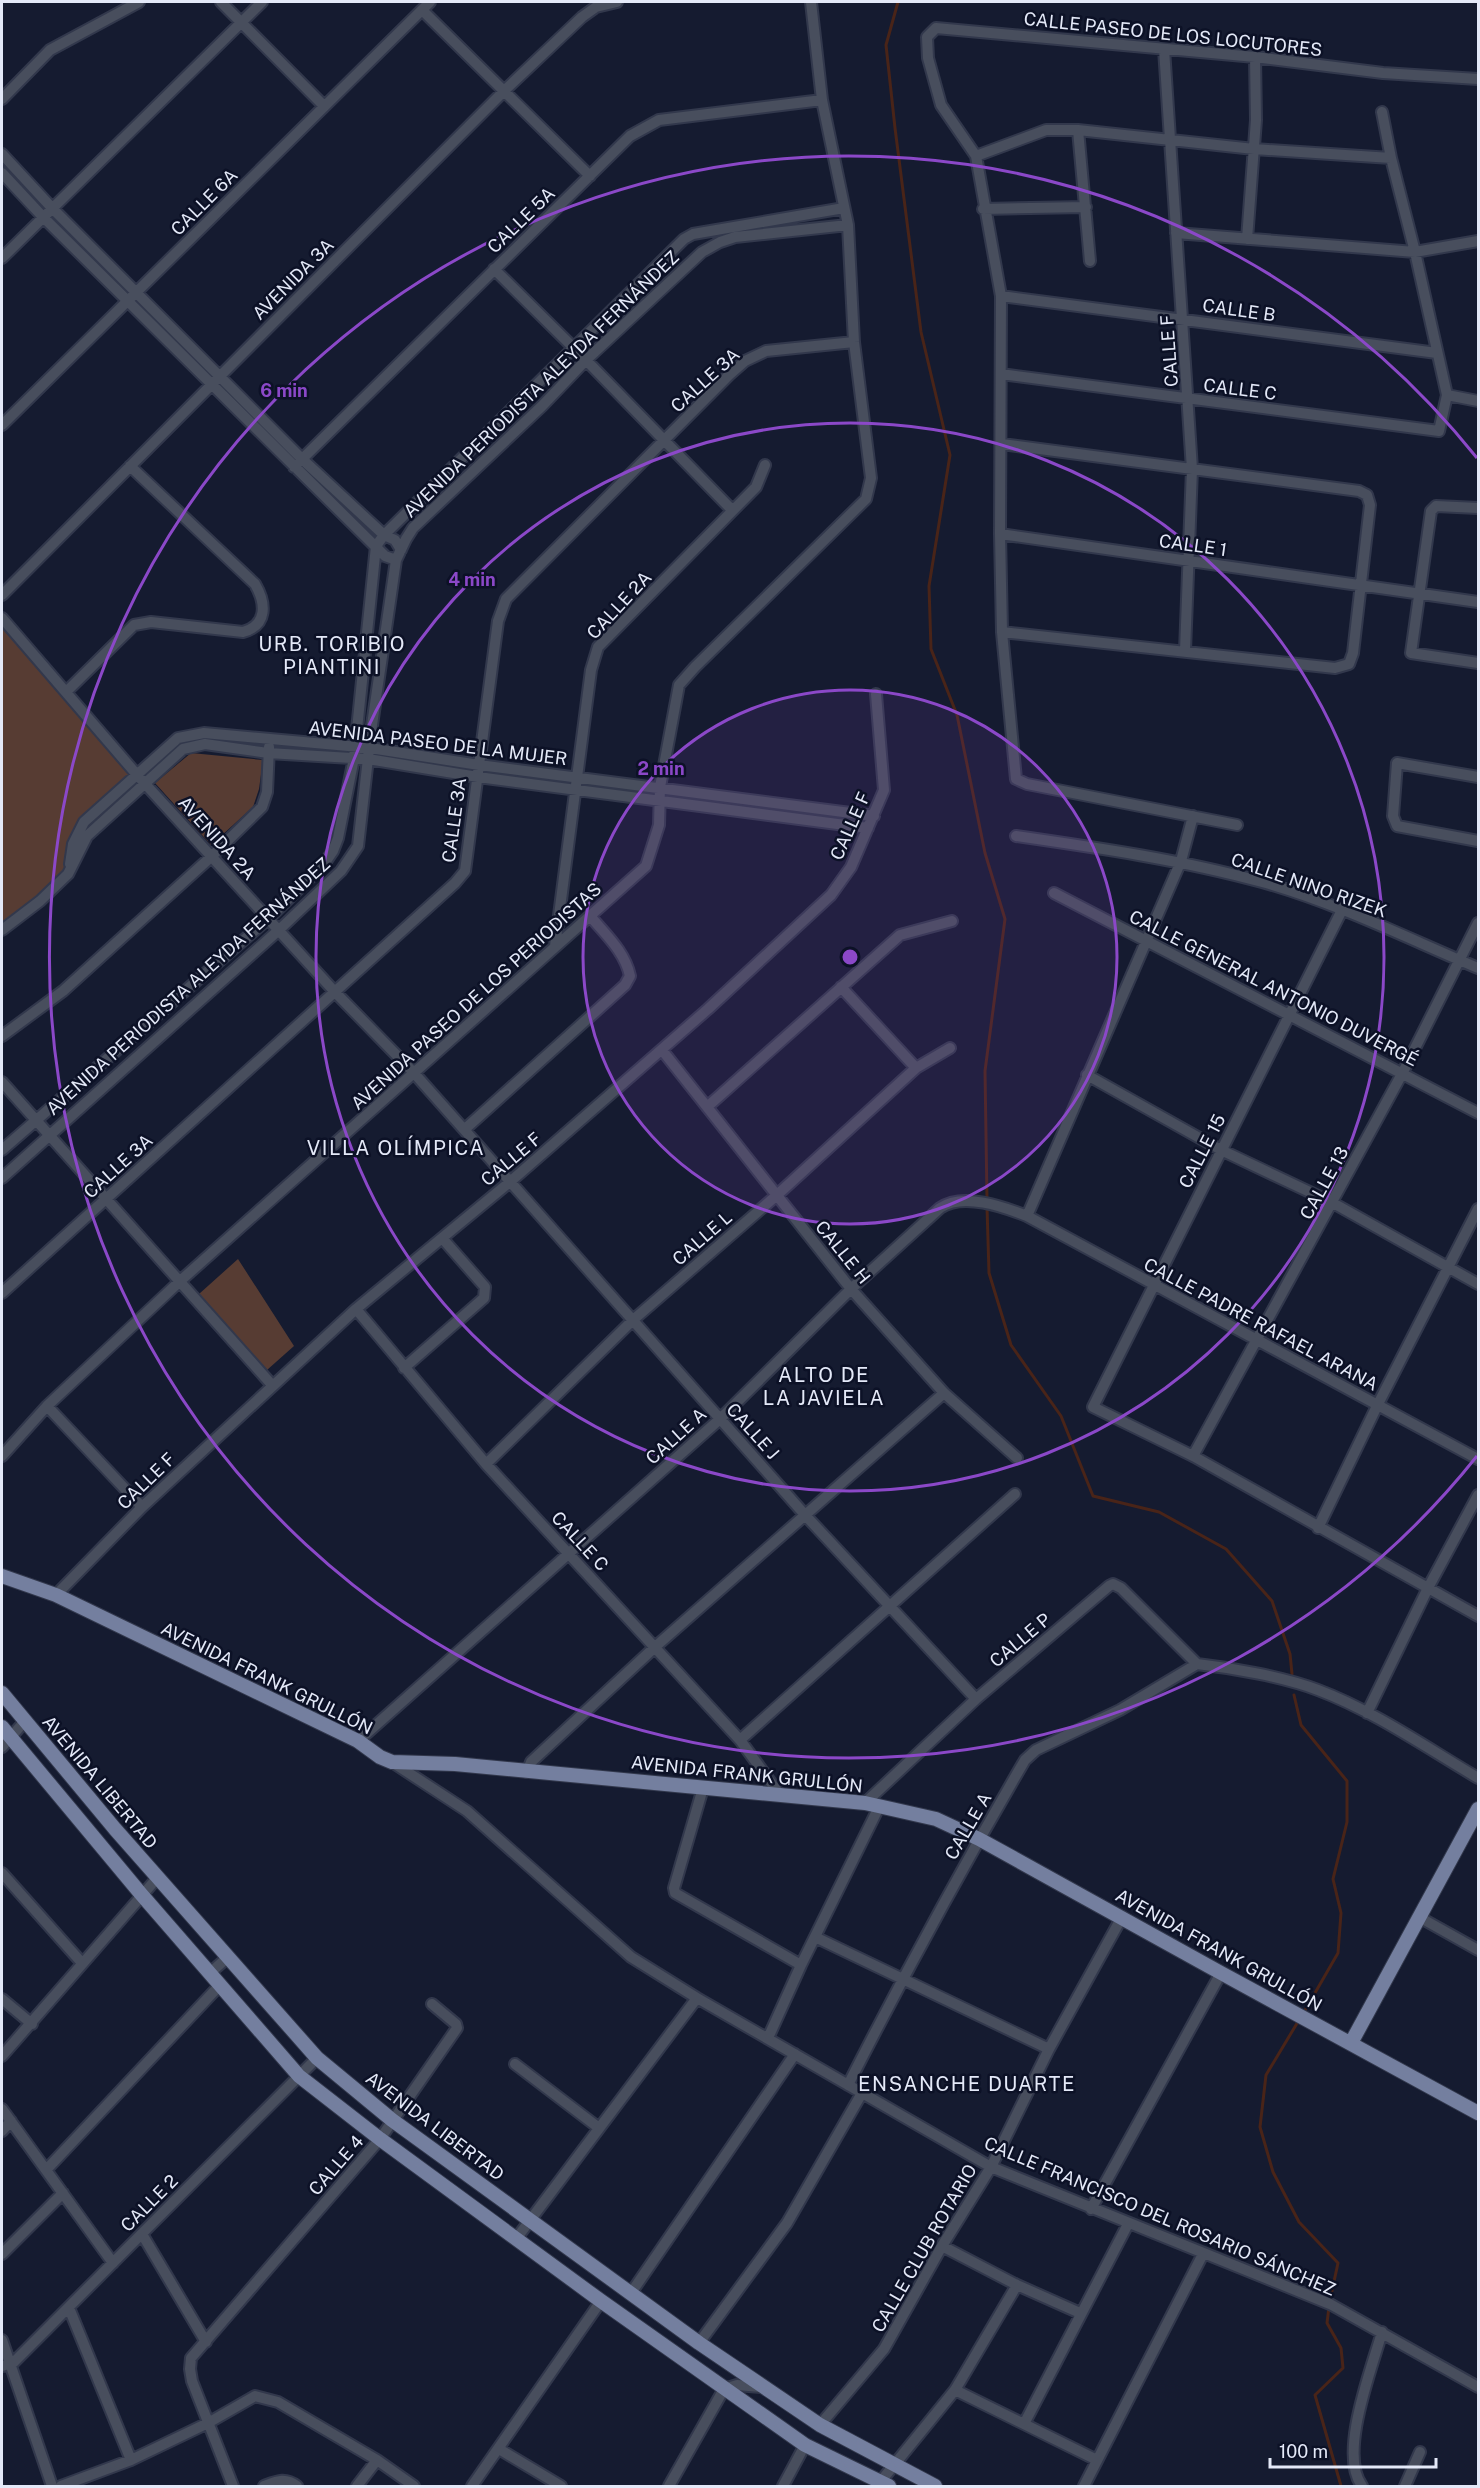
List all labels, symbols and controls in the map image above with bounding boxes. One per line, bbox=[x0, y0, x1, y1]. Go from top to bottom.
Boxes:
street label: CALLE PASEO DE LOS LOCUTORES bbox=[1023, 8, 1323, 60]
street label: CALLE 6A bbox=[166, 164, 242, 240]
street label: CALLE 5A bbox=[483, 183, 559, 257]
street label: AVENIDA 3A bbox=[248, 234, 338, 324]
street label: AVENIDA PERIODISTA ALEYDA FERNÁNDEZ bbox=[398, 246, 683, 522]
street label: CALLE B bbox=[1201, 294, 1277, 326]
street label: CALLE F bbox=[1156, 314, 1182, 388]
street label: CALLE 3A bbox=[666, 343, 744, 416]
street label: CALLE C bbox=[1202, 374, 1278, 404]
text: 6 min bbox=[260, 380, 308, 401]
street label: CALLE 1 bbox=[1158, 530, 1228, 560]
street label: CALLE 2A bbox=[582, 567, 656, 643]
text: 4 min bbox=[448, 569, 496, 590]
district label: URB. TORIBIO PIANTINI bbox=[258, 632, 406, 679]
street label: AVENIDA PASEO DE LA MUJER bbox=[308, 717, 568, 769]
text: 2 min bbox=[637, 758, 685, 779]
street label: CALLE 3A bbox=[438, 776, 470, 864]
street label: CALLE F bbox=[826, 789, 874, 863]
street label: AVENIDA 2A bbox=[174, 792, 260, 884]
street label: CALLE NINO RIZEK bbox=[1228, 848, 1390, 922]
street label: AVENIDA PERIODISTA ALEYDA FERNÁNDEZ bbox=[41, 852, 334, 1119]
street label: AVENIDA PASEO DE LOS PERIODISTAS bbox=[347, 878, 605, 1114]
street label: CALLE GENERAL ANTONIO DUVERGÉ bbox=[1126, 905, 1423, 1070]
centre of rings bbox=[840, 947, 860, 967]
street label: CALLE 15 bbox=[1174, 1111, 1230, 1191]
street label: CALLE F bbox=[477, 1128, 545, 1190]
street label: CALLE 3A bbox=[79, 1129, 157, 1202]
district label: VILLA OLÍMPICA bbox=[307, 1135, 485, 1160]
street label: CALLE 13 bbox=[1295, 1143, 1353, 1223]
street label: CALLE L bbox=[668, 1207, 736, 1269]
street label: CALLE H bbox=[811, 1216, 875, 1288]
street label: CALLE PADRE RAFAEL ARANA bbox=[1140, 1253, 1382, 1395]
district label: ALTO DE LA JAVIELA bbox=[763, 1363, 885, 1410]
street label: CALLE J bbox=[722, 1399, 784, 1463]
street label: CALLE A bbox=[641, 1403, 711, 1469]
street label: CALLE F bbox=[113, 1448, 179, 1514]
street label: CALLE C bbox=[547, 1507, 613, 1575]
street label: CALLE P bbox=[985, 1609, 1055, 1671]
street label: AVENIDA FRANK GRULLÓN bbox=[158, 1617, 377, 1738]
street label: AVENIDA LIBERTAD bbox=[38, 1711, 162, 1853]
street label: AVENIDA FRANK GRULLÓN bbox=[630, 1750, 864, 1797]
street label: CALLE A bbox=[940, 1789, 996, 1863]
street label: AVENIDA FRANK GRULLÓN bbox=[1112, 1884, 1326, 2016]
street label: AVENIDA LIBERTAD bbox=[362, 2067, 508, 2185]
district label: ENSANCHE DUARTE bbox=[858, 2072, 1076, 2096]
street label: CALLE 4 bbox=[304, 2131, 368, 2199]
street label: CALLE FRANCISCO DEL ROSARIO SÁNCHEZ bbox=[981, 2131, 1339, 2300]
street label: CALLE CLUB ROTARIO bbox=[867, 2160, 981, 2336]
street label: CALLE 2 bbox=[116, 2170, 182, 2236]
scale bar bbox=[1270, 2431, 1436, 2469]
text: 100 m bbox=[1279, 2441, 1328, 2462]

